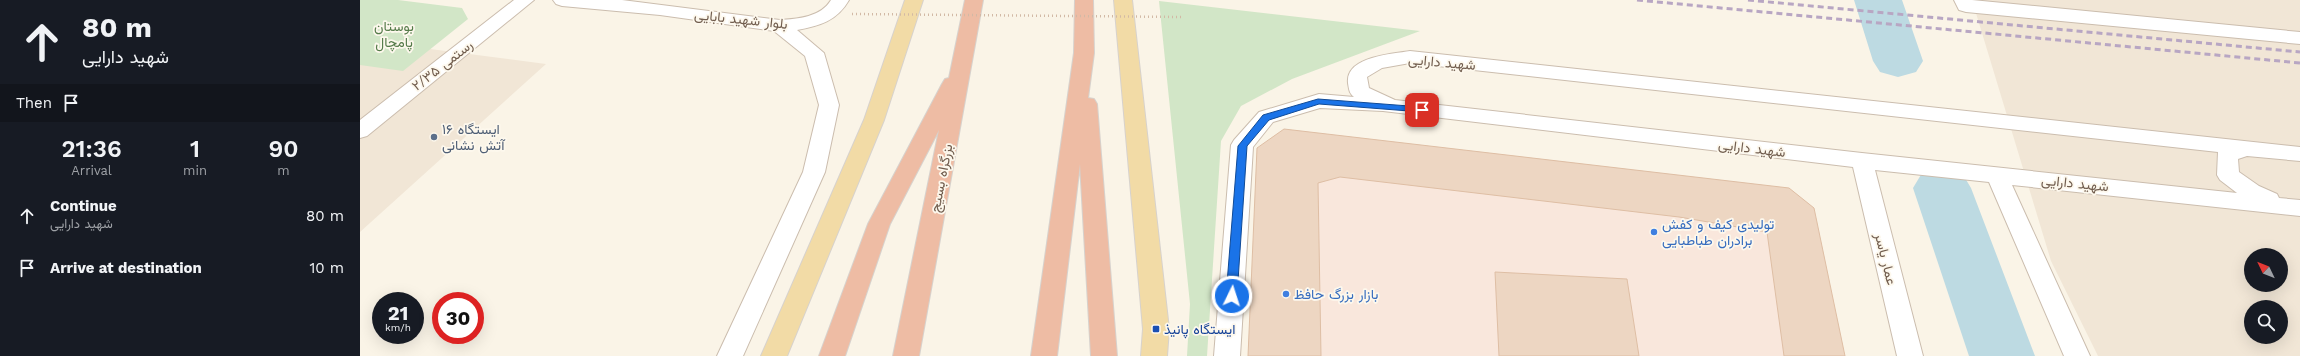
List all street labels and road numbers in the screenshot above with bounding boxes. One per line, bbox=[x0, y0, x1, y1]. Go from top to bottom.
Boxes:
street label: بلوار شهید بابایی bbox=[693, 6, 789, 33]
street label: رستمی ۲/۳۵ bbox=[408, 36, 476, 95]
street label: شهید دارایی bbox=[1407, 51, 1476, 74]
street label: شهید دارایی bbox=[1717, 136, 1787, 161]
street label: بزرگراه بسیج bbox=[927, 142, 958, 214]
street label: شهید دارایی bbox=[2040, 172, 2110, 195]
street label: عمار یاسر bbox=[1871, 230, 1900, 287]

